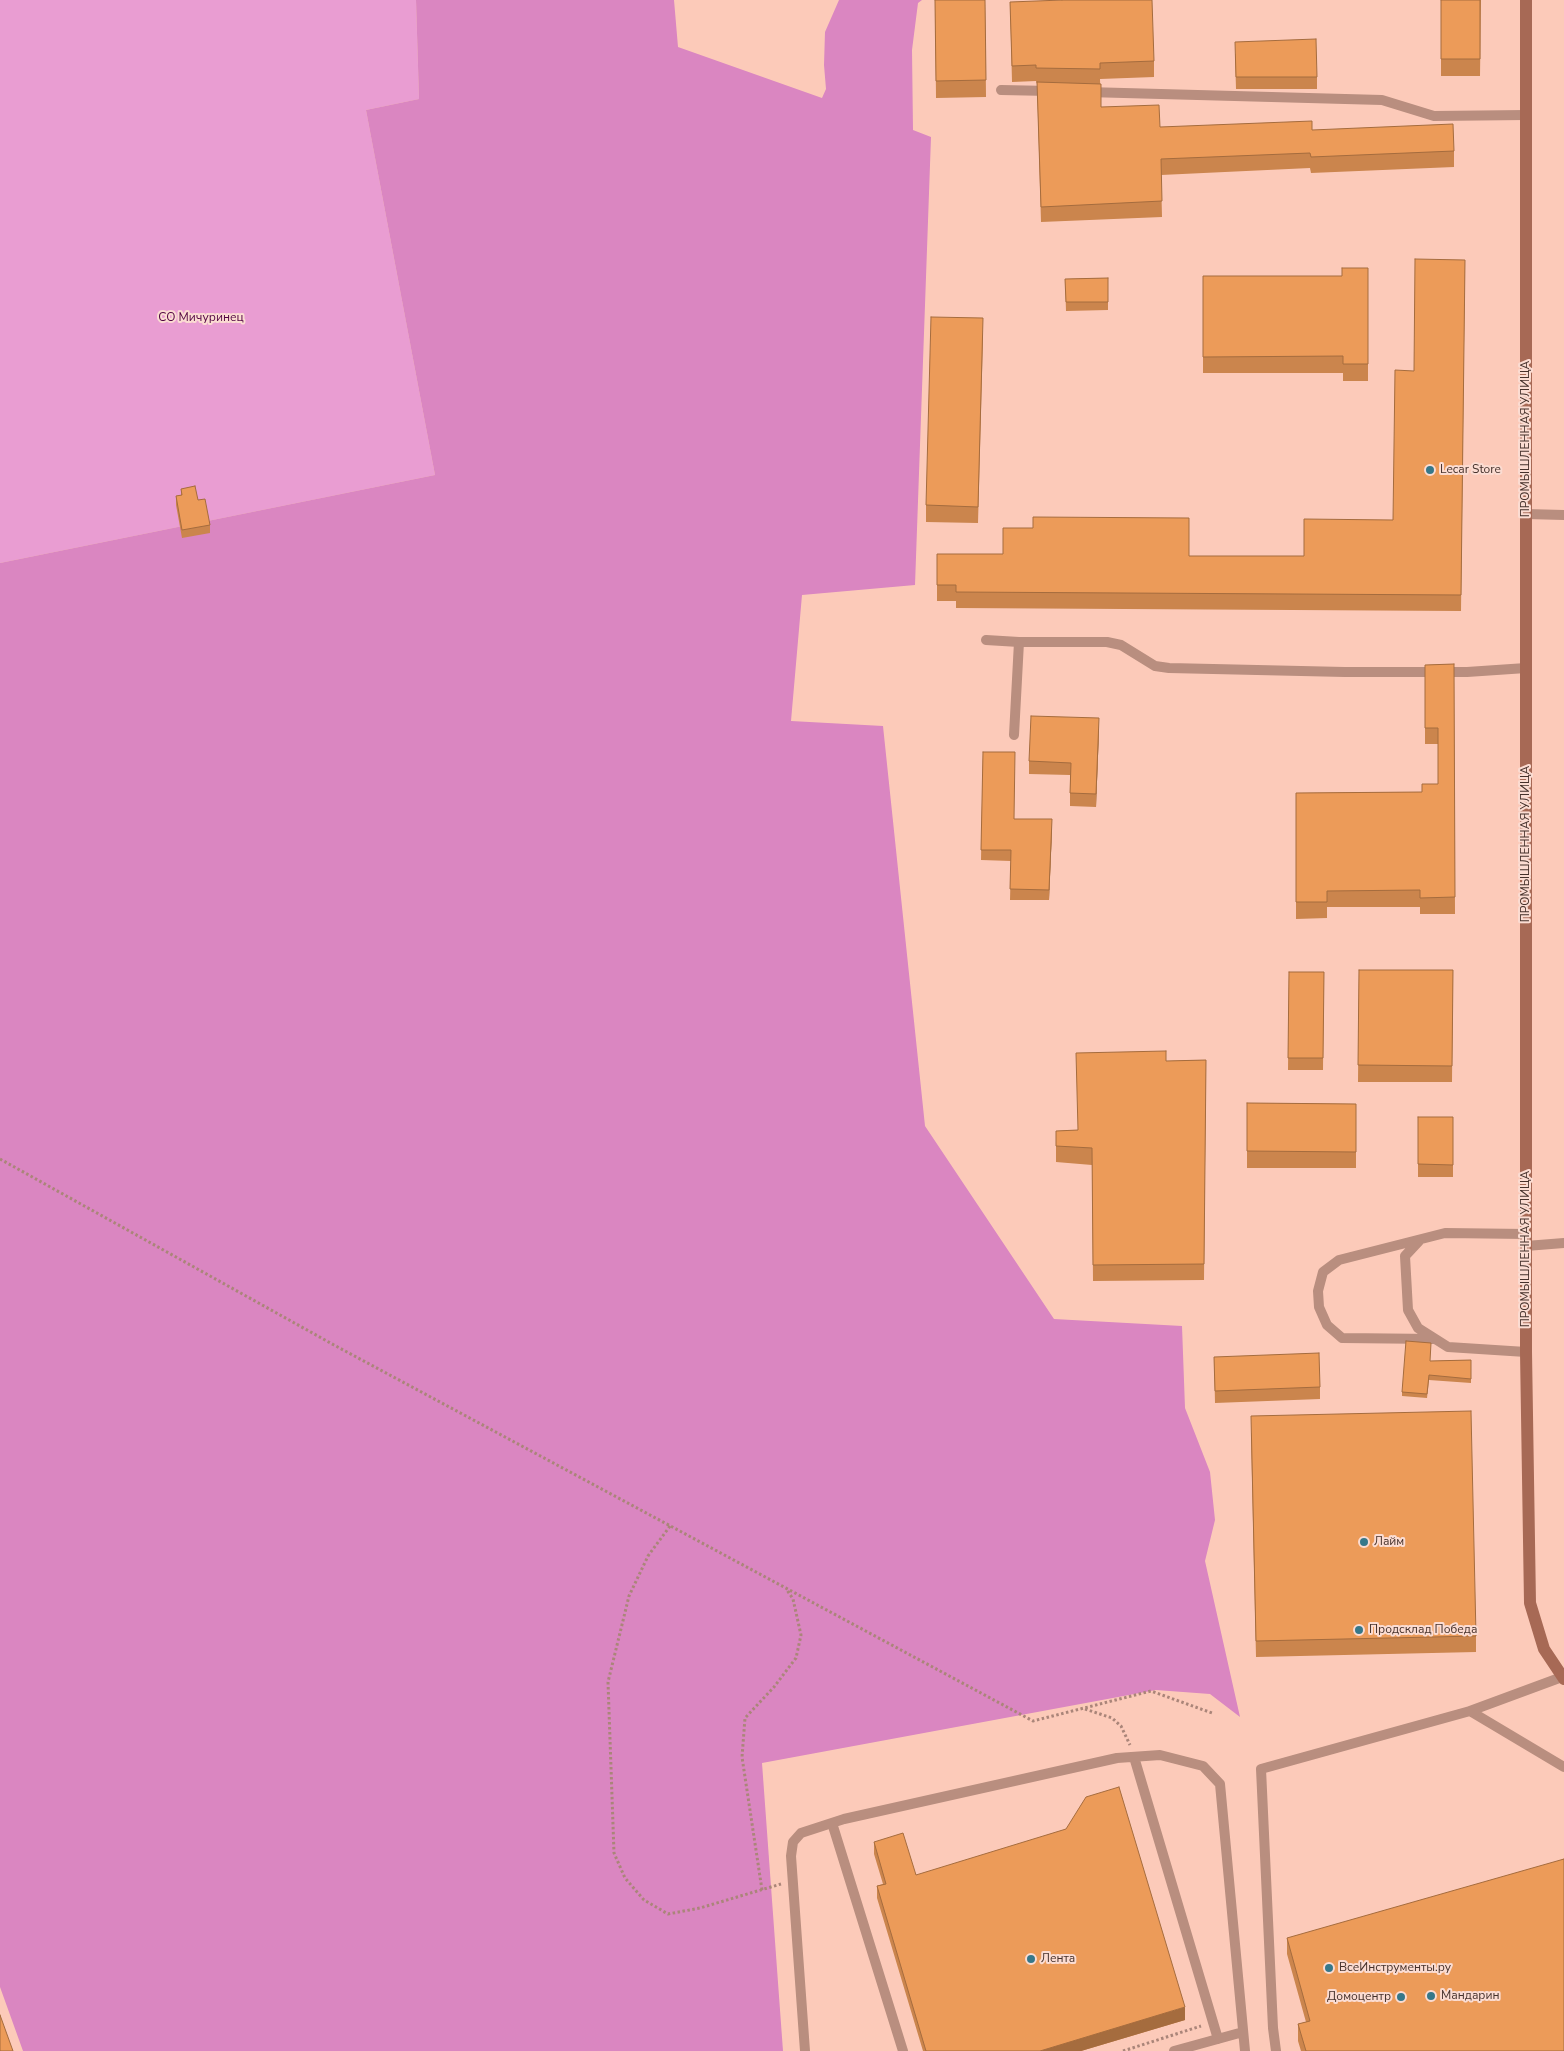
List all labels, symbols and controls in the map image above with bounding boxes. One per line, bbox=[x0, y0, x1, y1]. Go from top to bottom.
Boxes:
park label: СО Мичуринец bbox=[158, 311, 244, 325]
street label: ПРОМЫШЛЕННАЯ УЛИЦА bbox=[1519, 361, 1533, 517]
place label: Lecar Store bbox=[1440, 463, 1501, 477]
marker: Lecar Store bbox=[1424, 464, 1436, 476]
street label: ПРОМЫШЛЕННАЯ УЛИЦА bbox=[1519, 766, 1533, 922]
street label: ПРОМЫШЛЕННАЯ УЛИЦА bbox=[1519, 1171, 1533, 1327]
place label: Лайм bbox=[1374, 1535, 1404, 1549]
marker: Лайм bbox=[1358, 1536, 1370, 1548]
place label: Продсклад Победа bbox=[1369, 1623, 1477, 1637]
marker: Продсклад Победа bbox=[1353, 1624, 1365, 1636]
place label: Лента bbox=[1041, 1952, 1075, 1966]
marker: Лента bbox=[1025, 1953, 1037, 1965]
place label: ВсеИнструменты.ру bbox=[1339, 1961, 1451, 1975]
marker: ВсеИнструменты.ру bbox=[1323, 1962, 1335, 1974]
place label: Мандарин bbox=[1441, 1989, 1500, 2003]
place label: Домоцентр bbox=[1327, 1990, 1391, 2004]
marker: Мандарин bbox=[1425, 1990, 1437, 2002]
marker: Домоцентр bbox=[1395, 1991, 1407, 2003]

